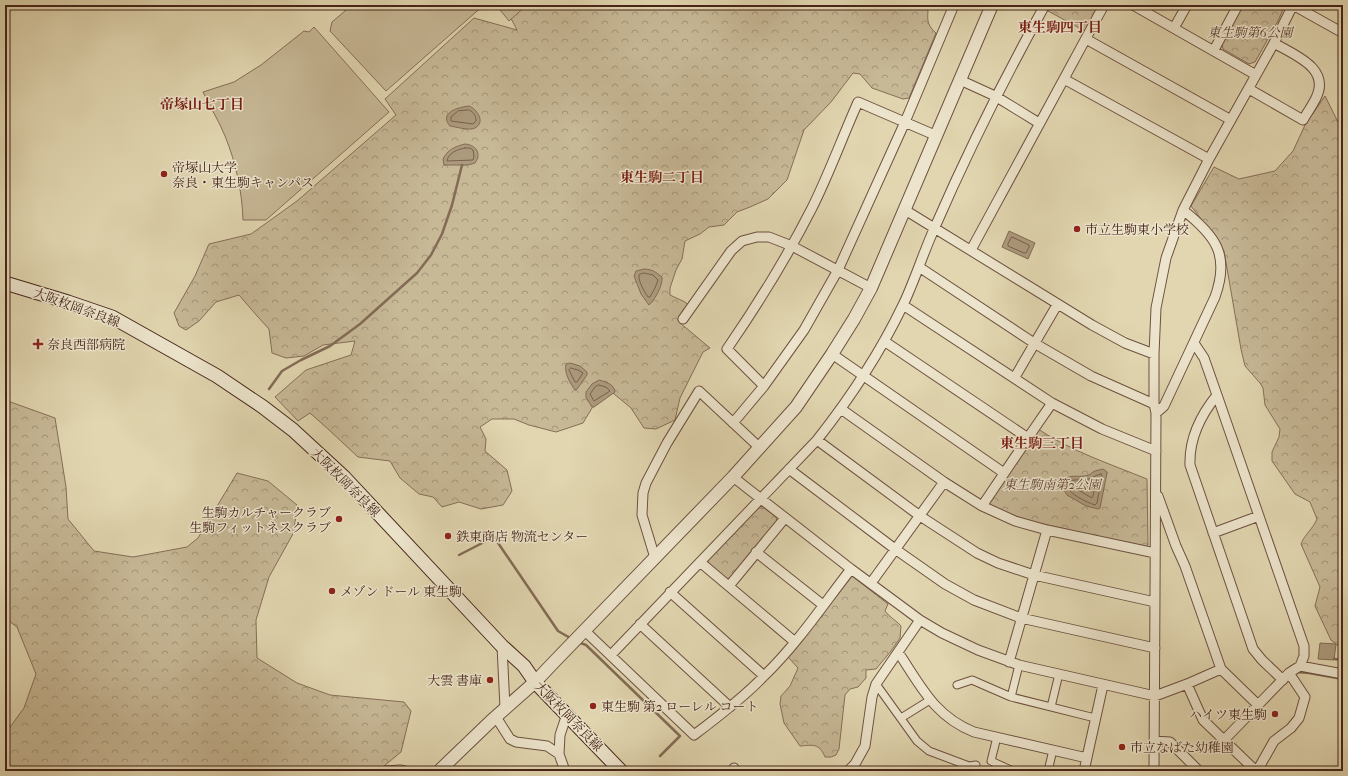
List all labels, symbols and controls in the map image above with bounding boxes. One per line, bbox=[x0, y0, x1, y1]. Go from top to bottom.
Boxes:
district label: 東生駒四丁目 bbox=[1018, 19, 1102, 36]
park label: 東生駒第6公園 bbox=[1207, 25, 1295, 40]
district label: 帝塚山七丁目 bbox=[160, 96, 244, 113]
place label: 帝塚山大学 奈良・東生駒キャンパス bbox=[172, 160, 314, 190]
marker: 帝塚山大学 奈良・東生駒キャンパス bbox=[159, 169, 169, 179]
district label: 東生駒二丁目 bbox=[620, 169, 704, 186]
place label: 市立生駒東小学校 bbox=[1085, 222, 1189, 237]
marker: 市立生駒東小学校 bbox=[1072, 224, 1082, 234]
street label: 大阪枚岡奈良線 bbox=[32, 285, 122, 330]
place label: 奈良西部病院 bbox=[47, 337, 125, 352]
marker: 奈良西部病院 bbox=[32, 338, 44, 350]
district label: 東生駒三丁目 bbox=[1000, 435, 1084, 452]
street label: 大阪枚岡奈良線 bbox=[308, 445, 383, 520]
park label: 東生駒南第2公園 bbox=[1003, 477, 1103, 492]
place label: 生駒カルチャークラブ 生駒フィットネスクラブ bbox=[189, 505, 331, 535]
marker: 生駒カルチャークラブ 生駒フィットネスクラブ bbox=[334, 514, 344, 524]
place label: 鉄東商店 物流センター bbox=[456, 529, 588, 544]
marker: 鉄東商店 物流センター bbox=[443, 531, 453, 541]
place label: メゾン ドール 東生駒 bbox=[340, 584, 462, 599]
marker: メゾン ドール 東生駒 bbox=[327, 586, 337, 596]
place label: 大雲 書庫 bbox=[427, 673, 482, 688]
marker: 大雲 書庫 bbox=[485, 675, 495, 685]
street label: 大阪枚岡奈良線 bbox=[532, 678, 606, 754]
place label: 東生駒 第2 ローレル コート bbox=[601, 699, 758, 714]
marker: 東生駒 第2 ローレル コート bbox=[588, 701, 598, 711]
place label: ハイツ東生駒 bbox=[1189, 707, 1267, 722]
marker: ハイツ東生駒 bbox=[1270, 709, 1280, 719]
place label: 市立なばた幼稚園 bbox=[1130, 740, 1234, 755]
marker: 市立なばた幼稚園 bbox=[1117, 742, 1127, 752]

